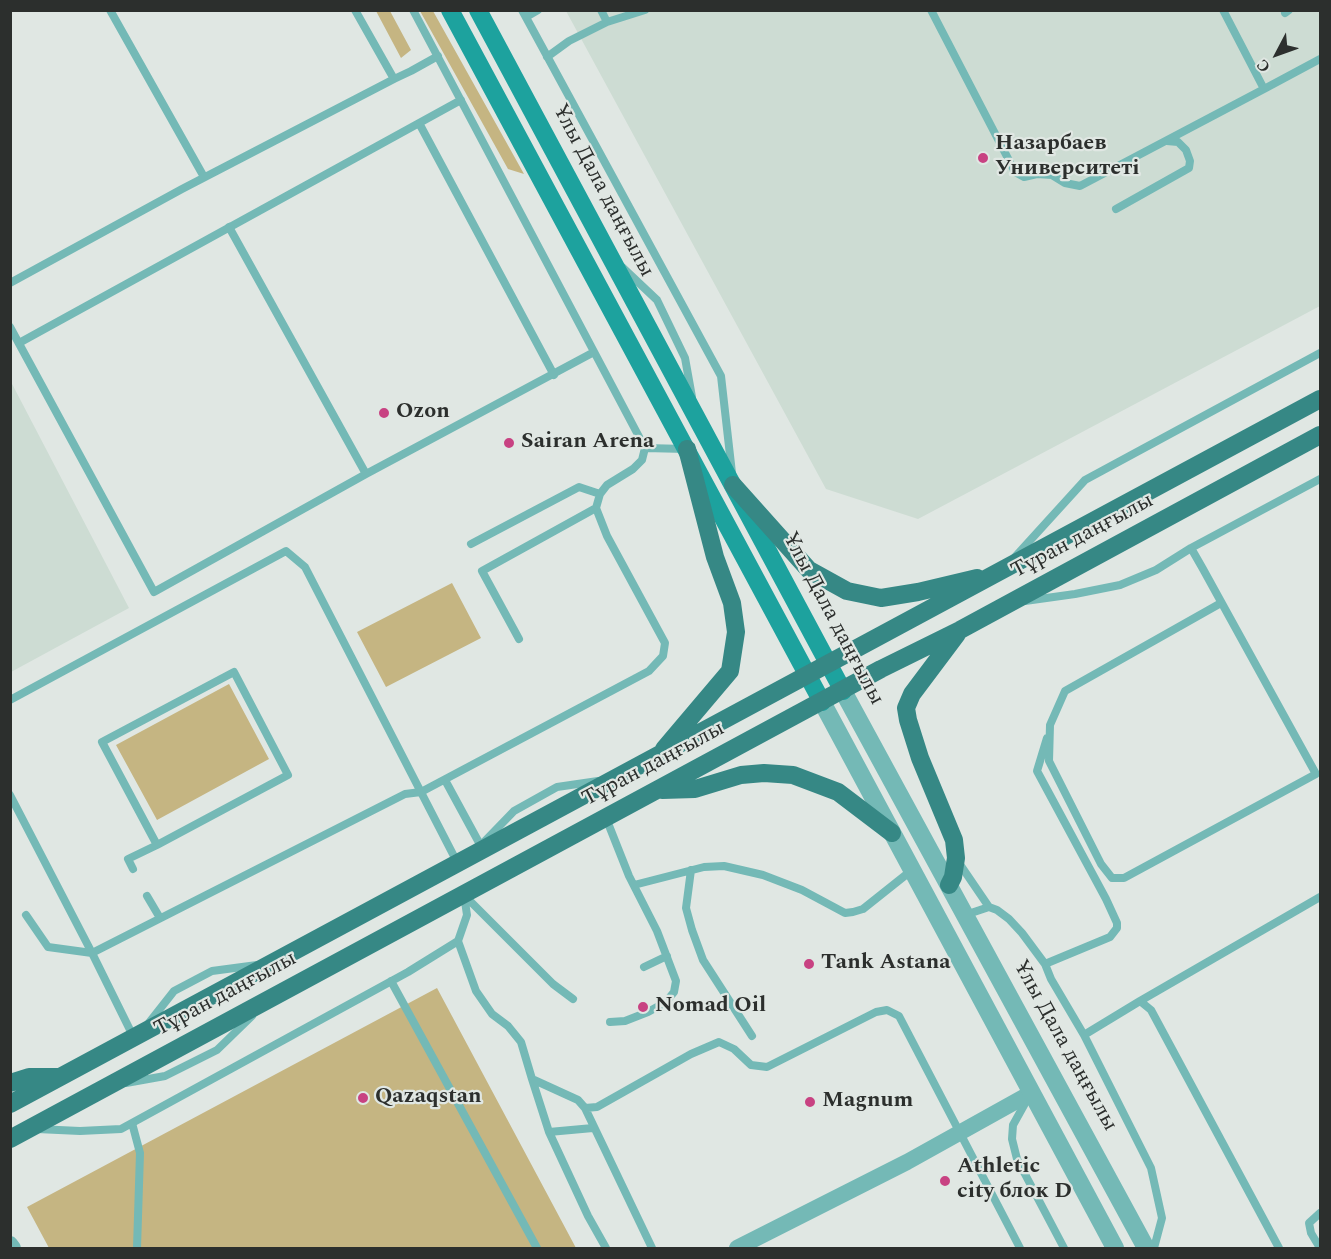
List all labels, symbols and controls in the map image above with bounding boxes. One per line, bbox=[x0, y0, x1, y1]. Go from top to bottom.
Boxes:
north arrow bbox=[1247, 24, 1307, 84]
text: С bbox=[1251, 54, 1276, 78]
street label: Ұлы Дала даңғылы bbox=[545, 100, 659, 282]
place label: Назарбаев Университеті bbox=[995, 132, 1140, 184]
marker: Назарбаев Университеті bbox=[976, 151, 990, 165]
place label: Ozon bbox=[396, 400, 450, 426]
marker: Ozon bbox=[377, 406, 391, 420]
place label: Sairan Arena bbox=[521, 430, 654, 456]
marker: Sairan Arena bbox=[502, 436, 516, 450]
street label: Тұран даңғылы bbox=[1007, 488, 1159, 586]
street label: Ұлы Дала даңғылы bbox=[775, 528, 889, 710]
street label: Тұран даңғылы bbox=[578, 716, 730, 814]
street label: Тұран даңғылы bbox=[150, 946, 302, 1044]
place label: Tank Astana bbox=[821, 951, 951, 977]
street label: Ұлы Дала даңғылы bbox=[1006, 956, 1122, 1136]
marker: Tank Astana bbox=[802, 957, 816, 971]
place label: Nomad Oil bbox=[655, 994, 766, 1020]
marker: Nomad Oil bbox=[636, 1000, 650, 1014]
place label: Qazaqstan bbox=[375, 1085, 482, 1111]
place label: Magnum bbox=[822, 1089, 913, 1115]
marker: Qazaqstan bbox=[356, 1091, 370, 1105]
marker: Magnum bbox=[803, 1095, 817, 1109]
place label: Athletic city блок D bbox=[957, 1155, 1072, 1206]
marker: Athletic city блок D bbox=[938, 1174, 952, 1188]

